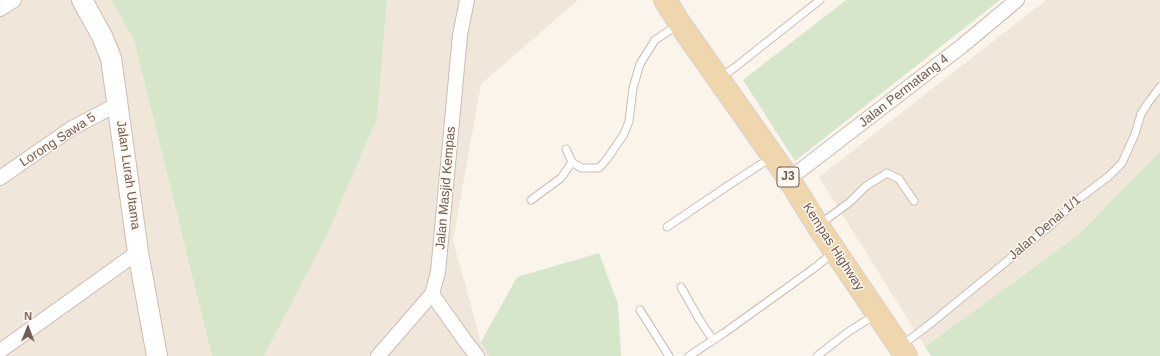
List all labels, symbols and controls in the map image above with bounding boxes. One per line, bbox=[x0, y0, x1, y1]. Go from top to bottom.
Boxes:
street label: Jalan Permatang 4 bbox=[856, 51, 952, 131]
street label: Lorong Sawa 5 bbox=[17, 110, 99, 170]
street label: Jalan Lurah Utama bbox=[113, 120, 143, 230]
street label: Jalan Masjid Kempas bbox=[433, 126, 459, 250]
road number: J3 bbox=[777, 167, 799, 187]
street label: Jalan Denai 1/1 bbox=[1006, 192, 1084, 264]
street label: Kempas Highway bbox=[799, 200, 867, 294]
north arrow bbox=[8, 308, 48, 348]
text: N bbox=[24, 310, 32, 322]

